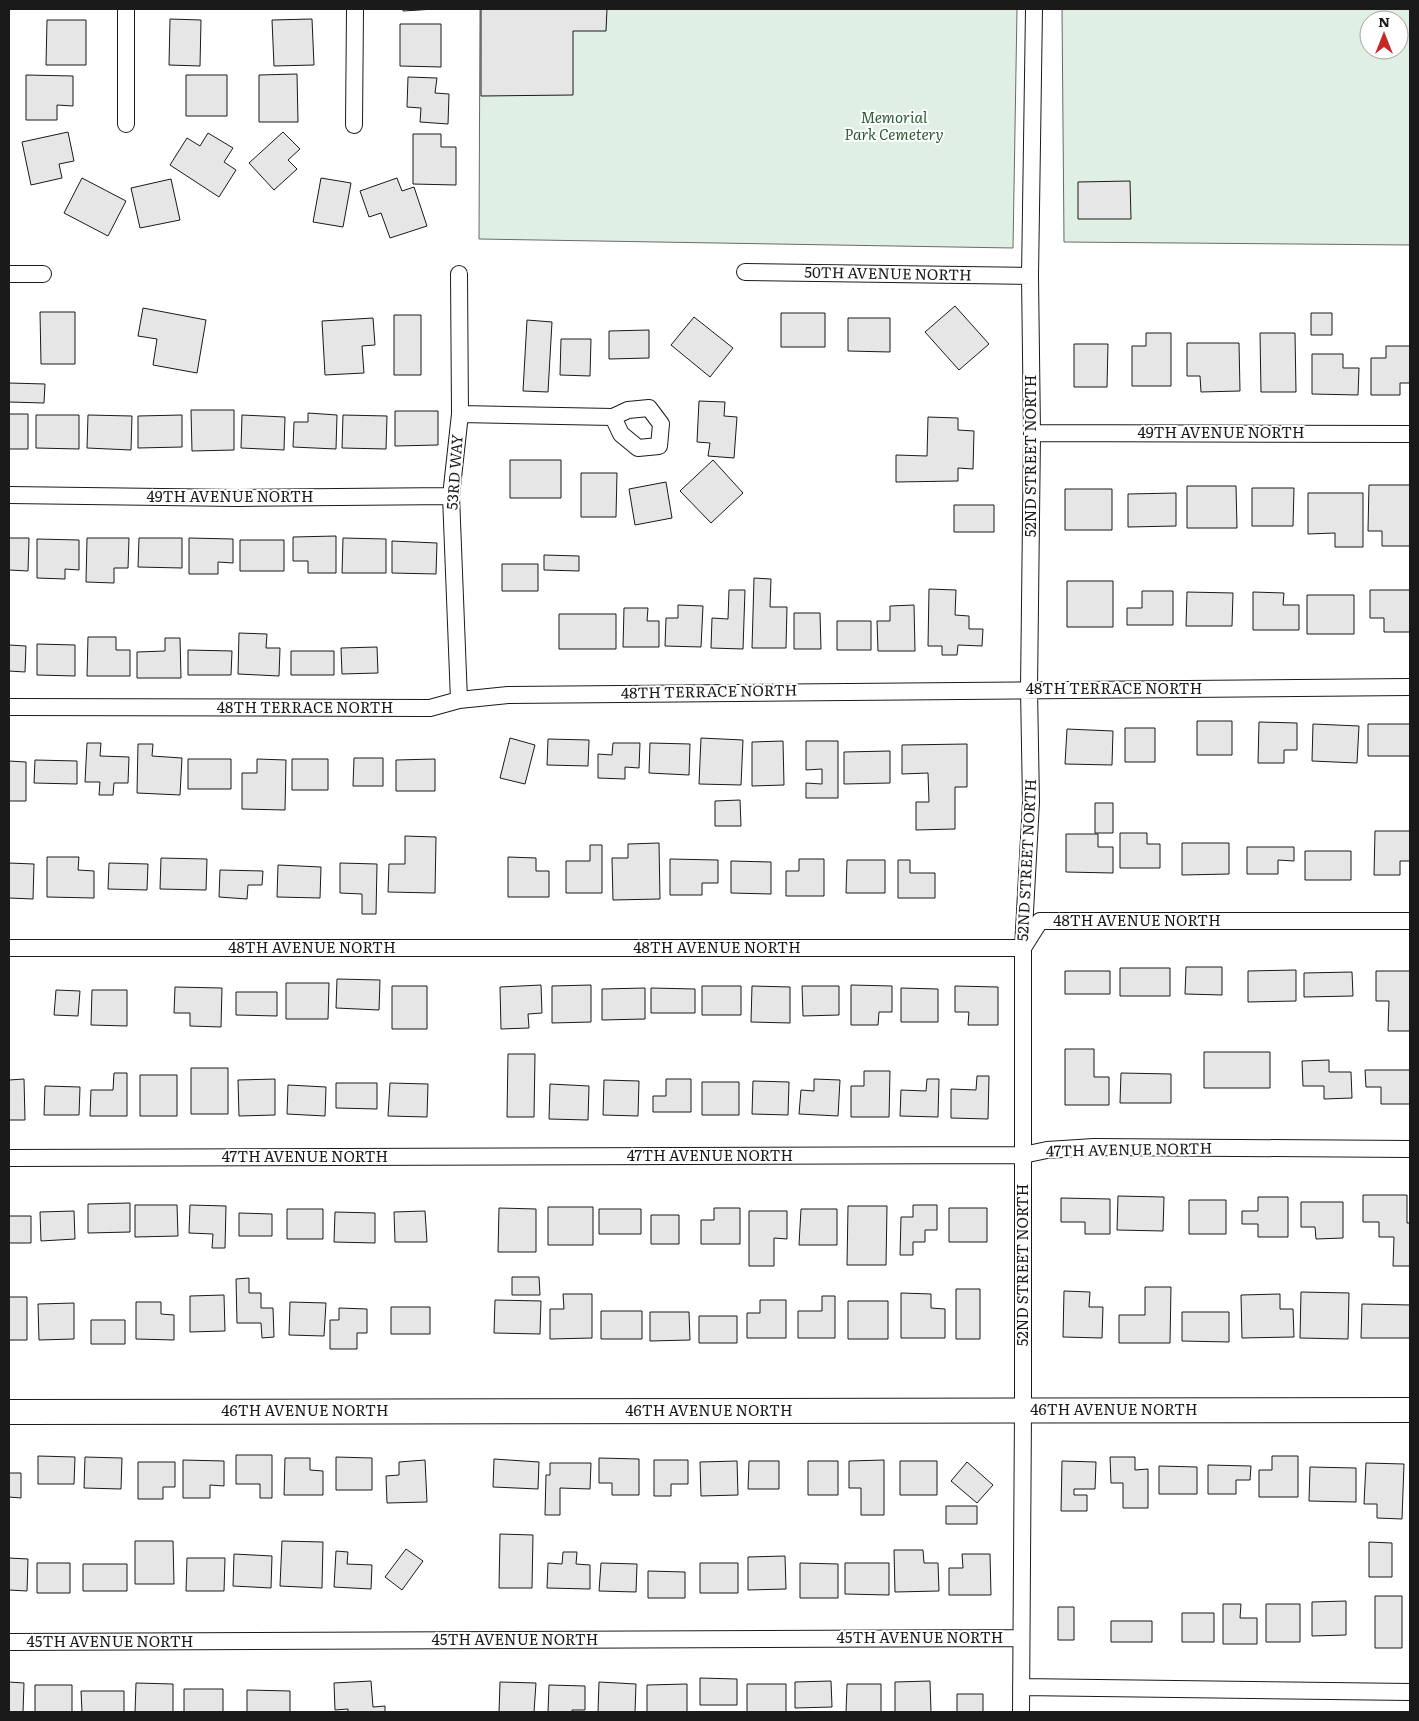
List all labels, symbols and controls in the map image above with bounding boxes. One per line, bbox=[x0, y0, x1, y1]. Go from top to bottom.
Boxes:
north arrow bbox=[1359, 10, 1409, 60]
text: N bbox=[1378, 11, 1390, 31]
park label: Memorial Park Cemetery bbox=[844, 105, 944, 145]
street label: 50TH AVENUE NORTH bbox=[804, 260, 972, 285]
street label: 52ND STREET NORTH bbox=[1018, 375, 1041, 537]
street label: 49TH AVENUE NORTH bbox=[1137, 420, 1305, 443]
street label: 53RD WAY bbox=[439, 433, 468, 511]
street label: 49TH AVENUE NORTH bbox=[146, 484, 314, 507]
street label: 48TH TERRACE NORTH bbox=[1026, 676, 1202, 699]
street label: 48TH TERRACE NORTH bbox=[621, 677, 797, 704]
street label: 48TH TERRACE NORTH bbox=[217, 695, 393, 718]
street label: 52ND STREET NORTH bbox=[1010, 778, 1041, 942]
street label: 48TH AVENUE NORTH bbox=[1053, 908, 1221, 931]
street label: 48TH AVENUE NORTH bbox=[228, 935, 396, 958]
street label: 48TH AVENUE NORTH bbox=[633, 935, 801, 958]
street label: 47TH AVENUE NORTH bbox=[1046, 1136, 1212, 1161]
street label: 47TH AVENUE NORTH bbox=[627, 1143, 793, 1166]
street label: 47TH AVENUE NORTH bbox=[222, 1144, 388, 1167]
street label: 52ND STREET NORTH bbox=[1010, 1184, 1033, 1346]
street label: 46TH AVENUE NORTH bbox=[1030, 1397, 1198, 1420]
street label: 46TH AVENUE NORTH bbox=[221, 1398, 389, 1421]
street label: 46TH AVENUE NORTH bbox=[625, 1398, 793, 1421]
street label: 45TH AVENUE NORTH bbox=[837, 1625, 1003, 1648]
street label: 45TH AVENUE NORTH bbox=[432, 1627, 598, 1650]
street label: 45TH AVENUE NORTH bbox=[27, 1629, 193, 1652]

